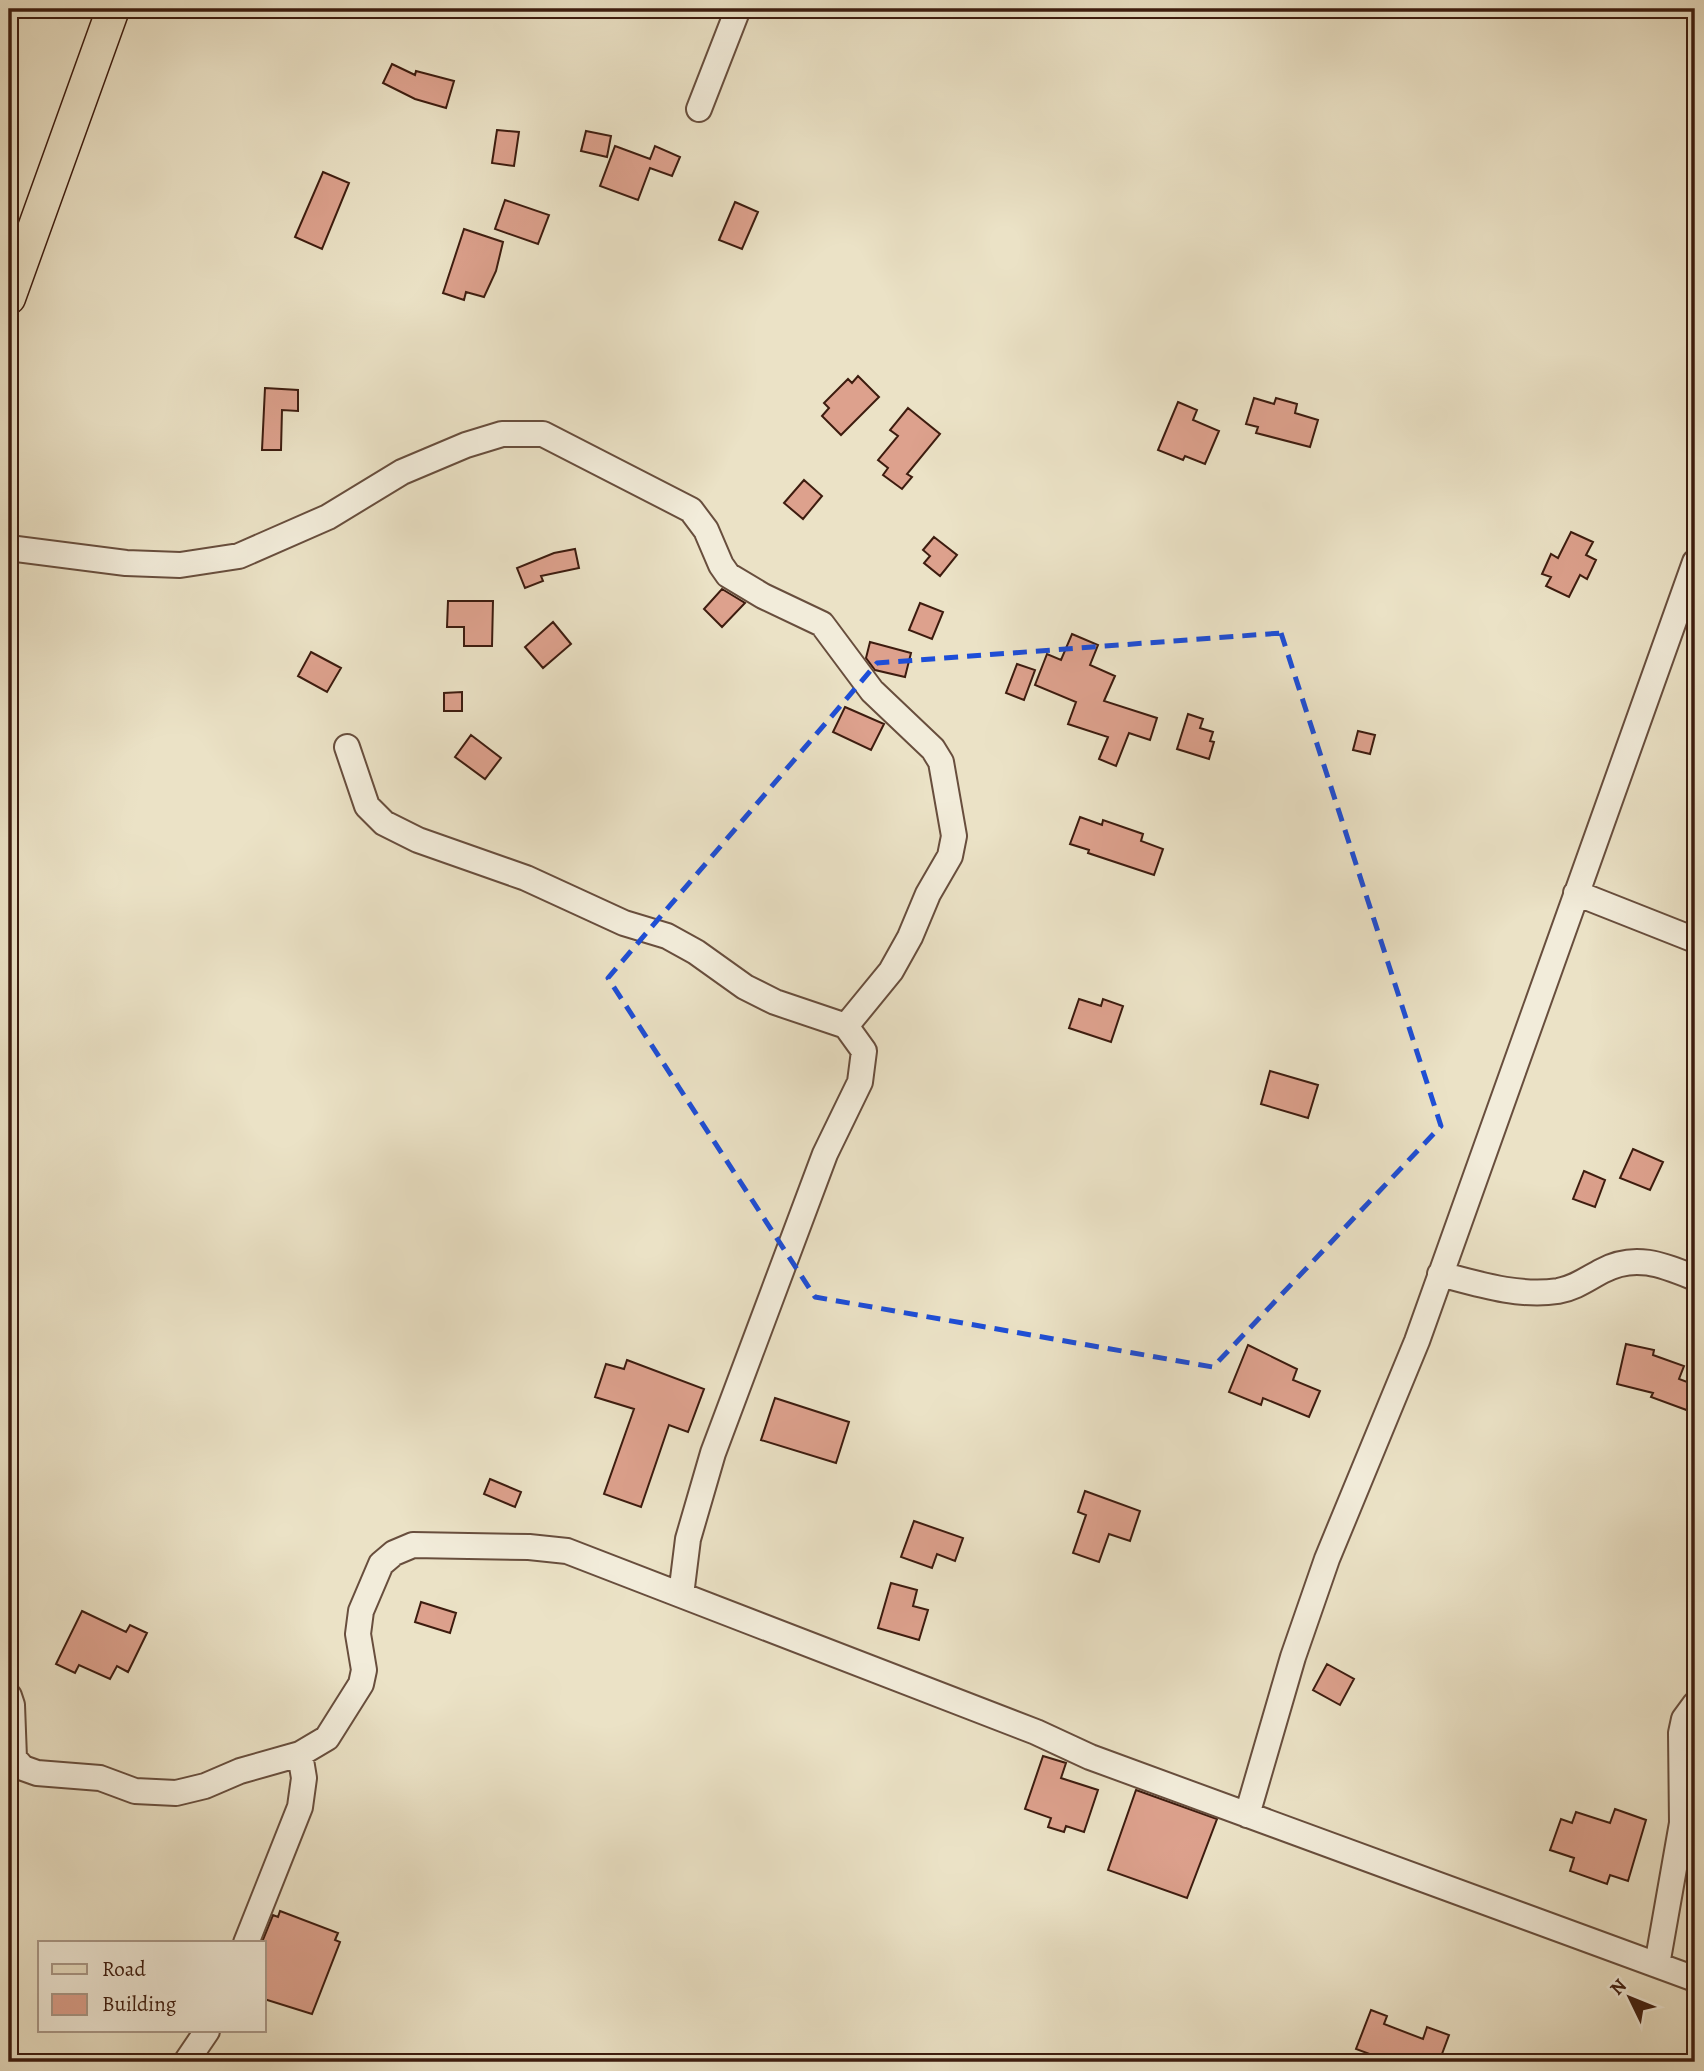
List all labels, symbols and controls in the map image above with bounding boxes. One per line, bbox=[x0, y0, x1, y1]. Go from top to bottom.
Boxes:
legend bbox=[38, 1941, 266, 2032]
text: Road bbox=[102, 1955, 146, 1983]
north arrow bbox=[1596, 1962, 1666, 2032]
text: N bbox=[1604, 1973, 1633, 2001]
text: Building bbox=[102, 1990, 177, 2018]

